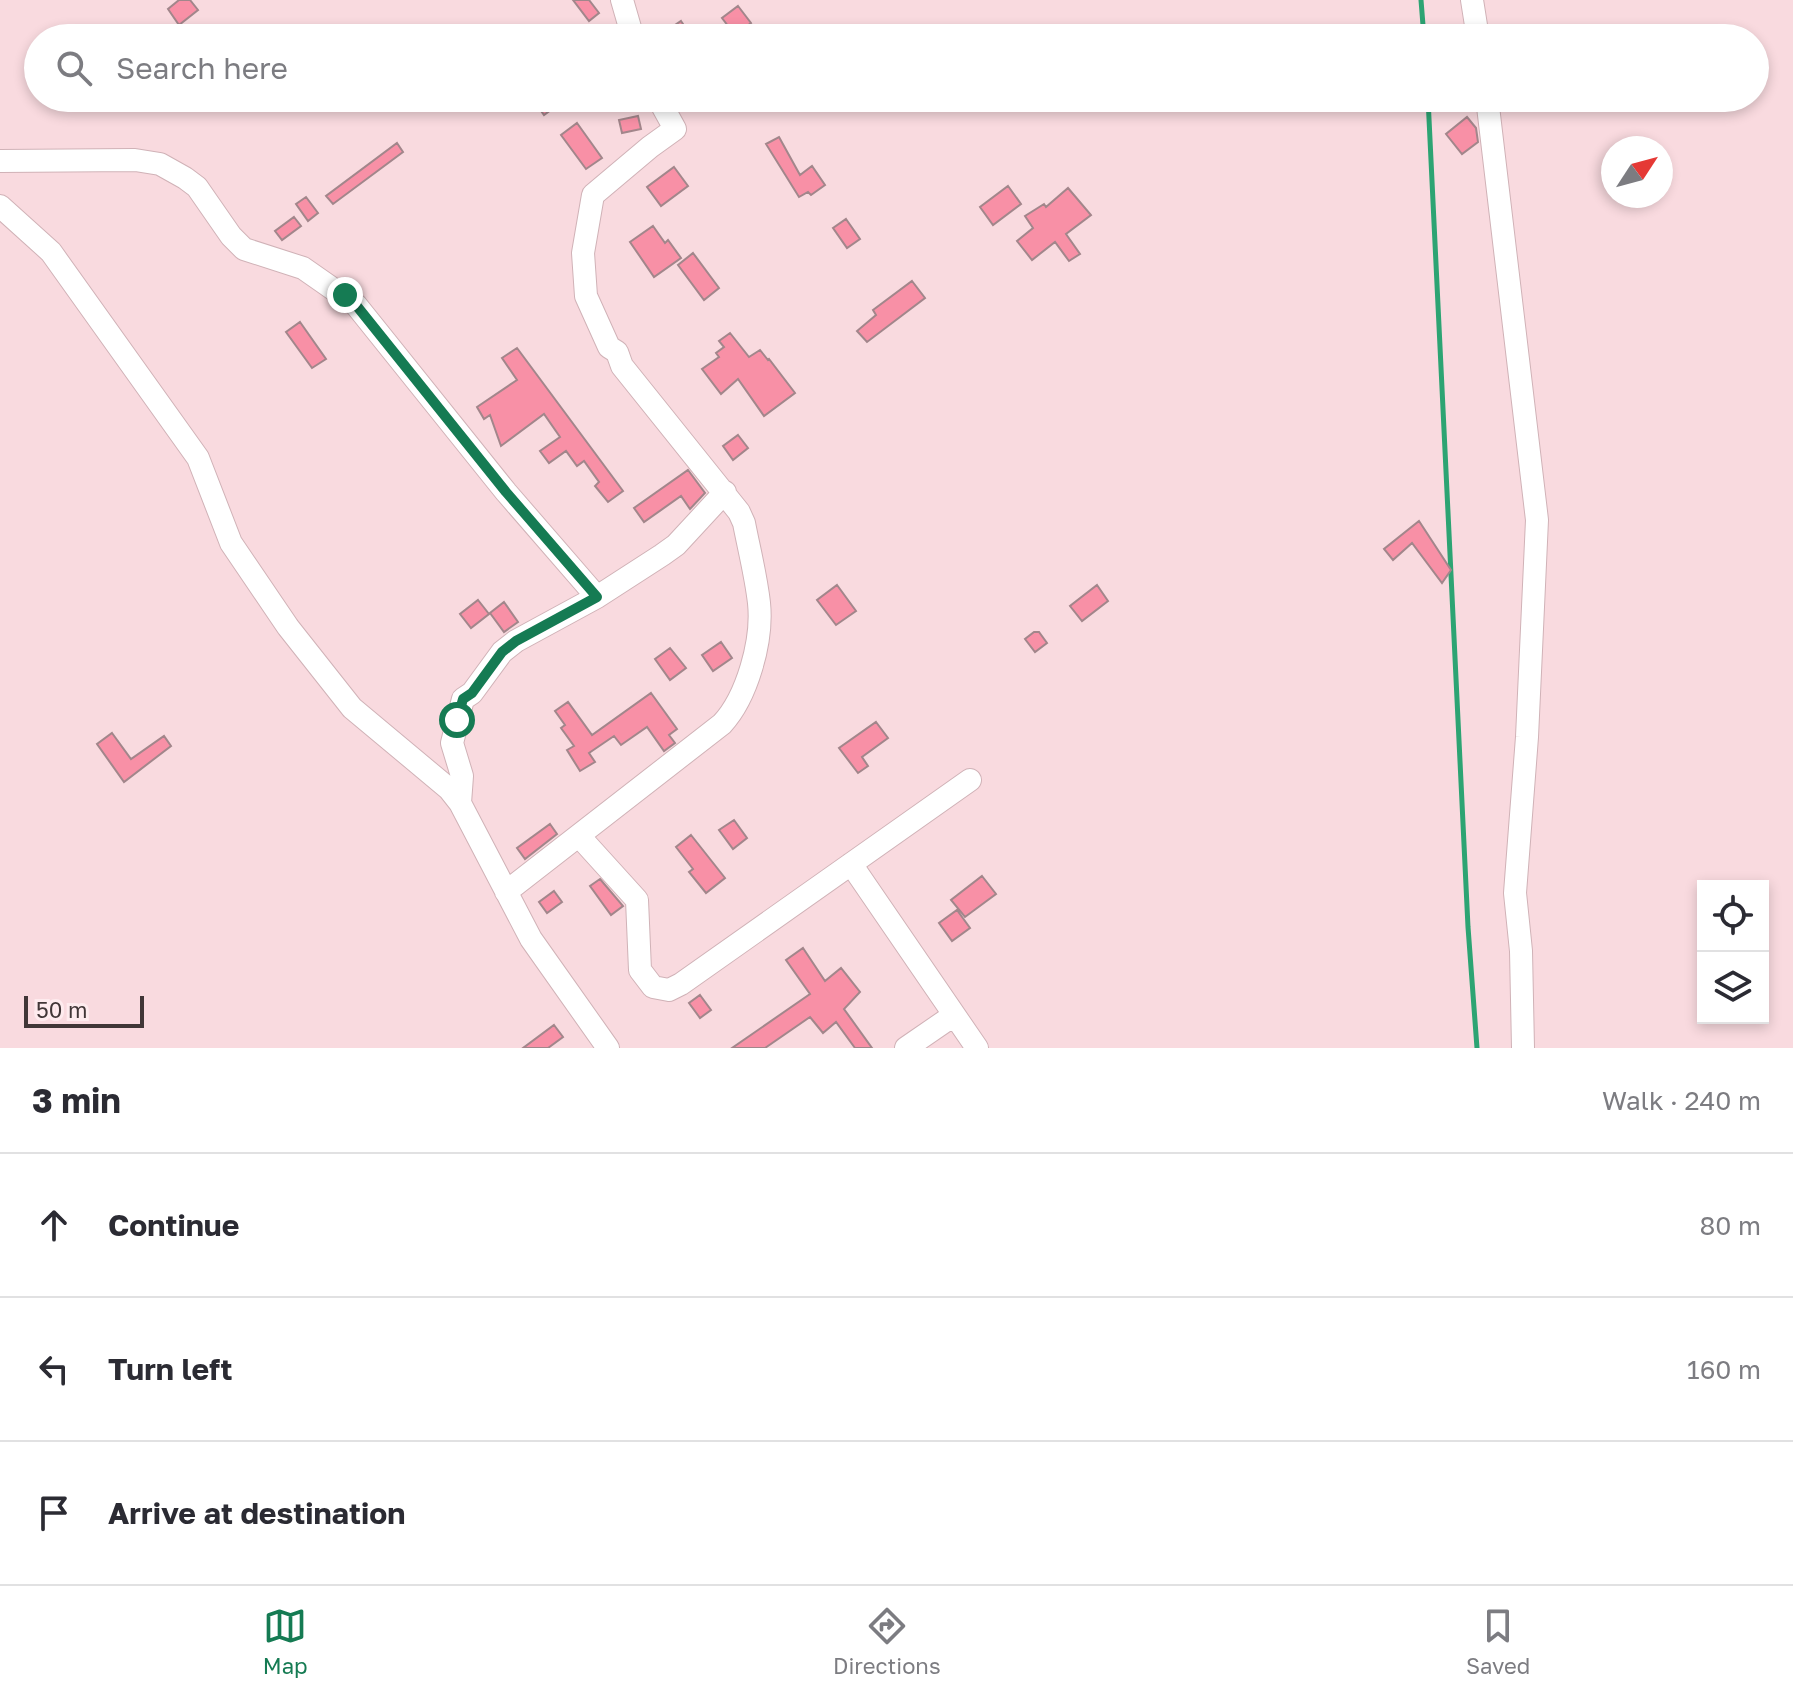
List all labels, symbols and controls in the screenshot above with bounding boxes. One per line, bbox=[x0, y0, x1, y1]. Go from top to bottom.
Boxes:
search box bbox=[24, 24, 1769, 112]
icon: search bbox=[52, 46, 96, 90]
text: Search here bbox=[116, 50, 288, 86]
north arrow bbox=[1601, 136, 1673, 208]
route end bbox=[327, 277, 363, 313]
route start bbox=[439, 702, 475, 738]
map controls bbox=[1697, 880, 1769, 1024]
button: locate bbox=[1697, 880, 1769, 952]
button: layers bbox=[1697, 952, 1769, 1024]
scale bar bbox=[24, 992, 144, 1028]
text: 50 m bbox=[36, 996, 87, 1023]
text: 3 min bbox=[32, 1080, 121, 1120]
text: Walk · 240 m bbox=[1602, 1085, 1761, 1116]
icon: ahead bbox=[32, 1203, 76, 1247]
text: Continue bbox=[108, 1207, 239, 1243]
text: 80 m bbox=[1700, 1210, 1761, 1241]
icon: left bbox=[32, 1347, 76, 1391]
text: Turn left bbox=[108, 1351, 233, 1387]
text: 160 m bbox=[1687, 1354, 1761, 1385]
icon: arrive bbox=[32, 1491, 76, 1535]
text: Arrive at destination bbox=[108, 1495, 405, 1531]
tab: Map bbox=[263, 1604, 308, 1679]
tab: Directions bbox=[833, 1604, 941, 1679]
tab: Saved bbox=[1466, 1604, 1530, 1679]

